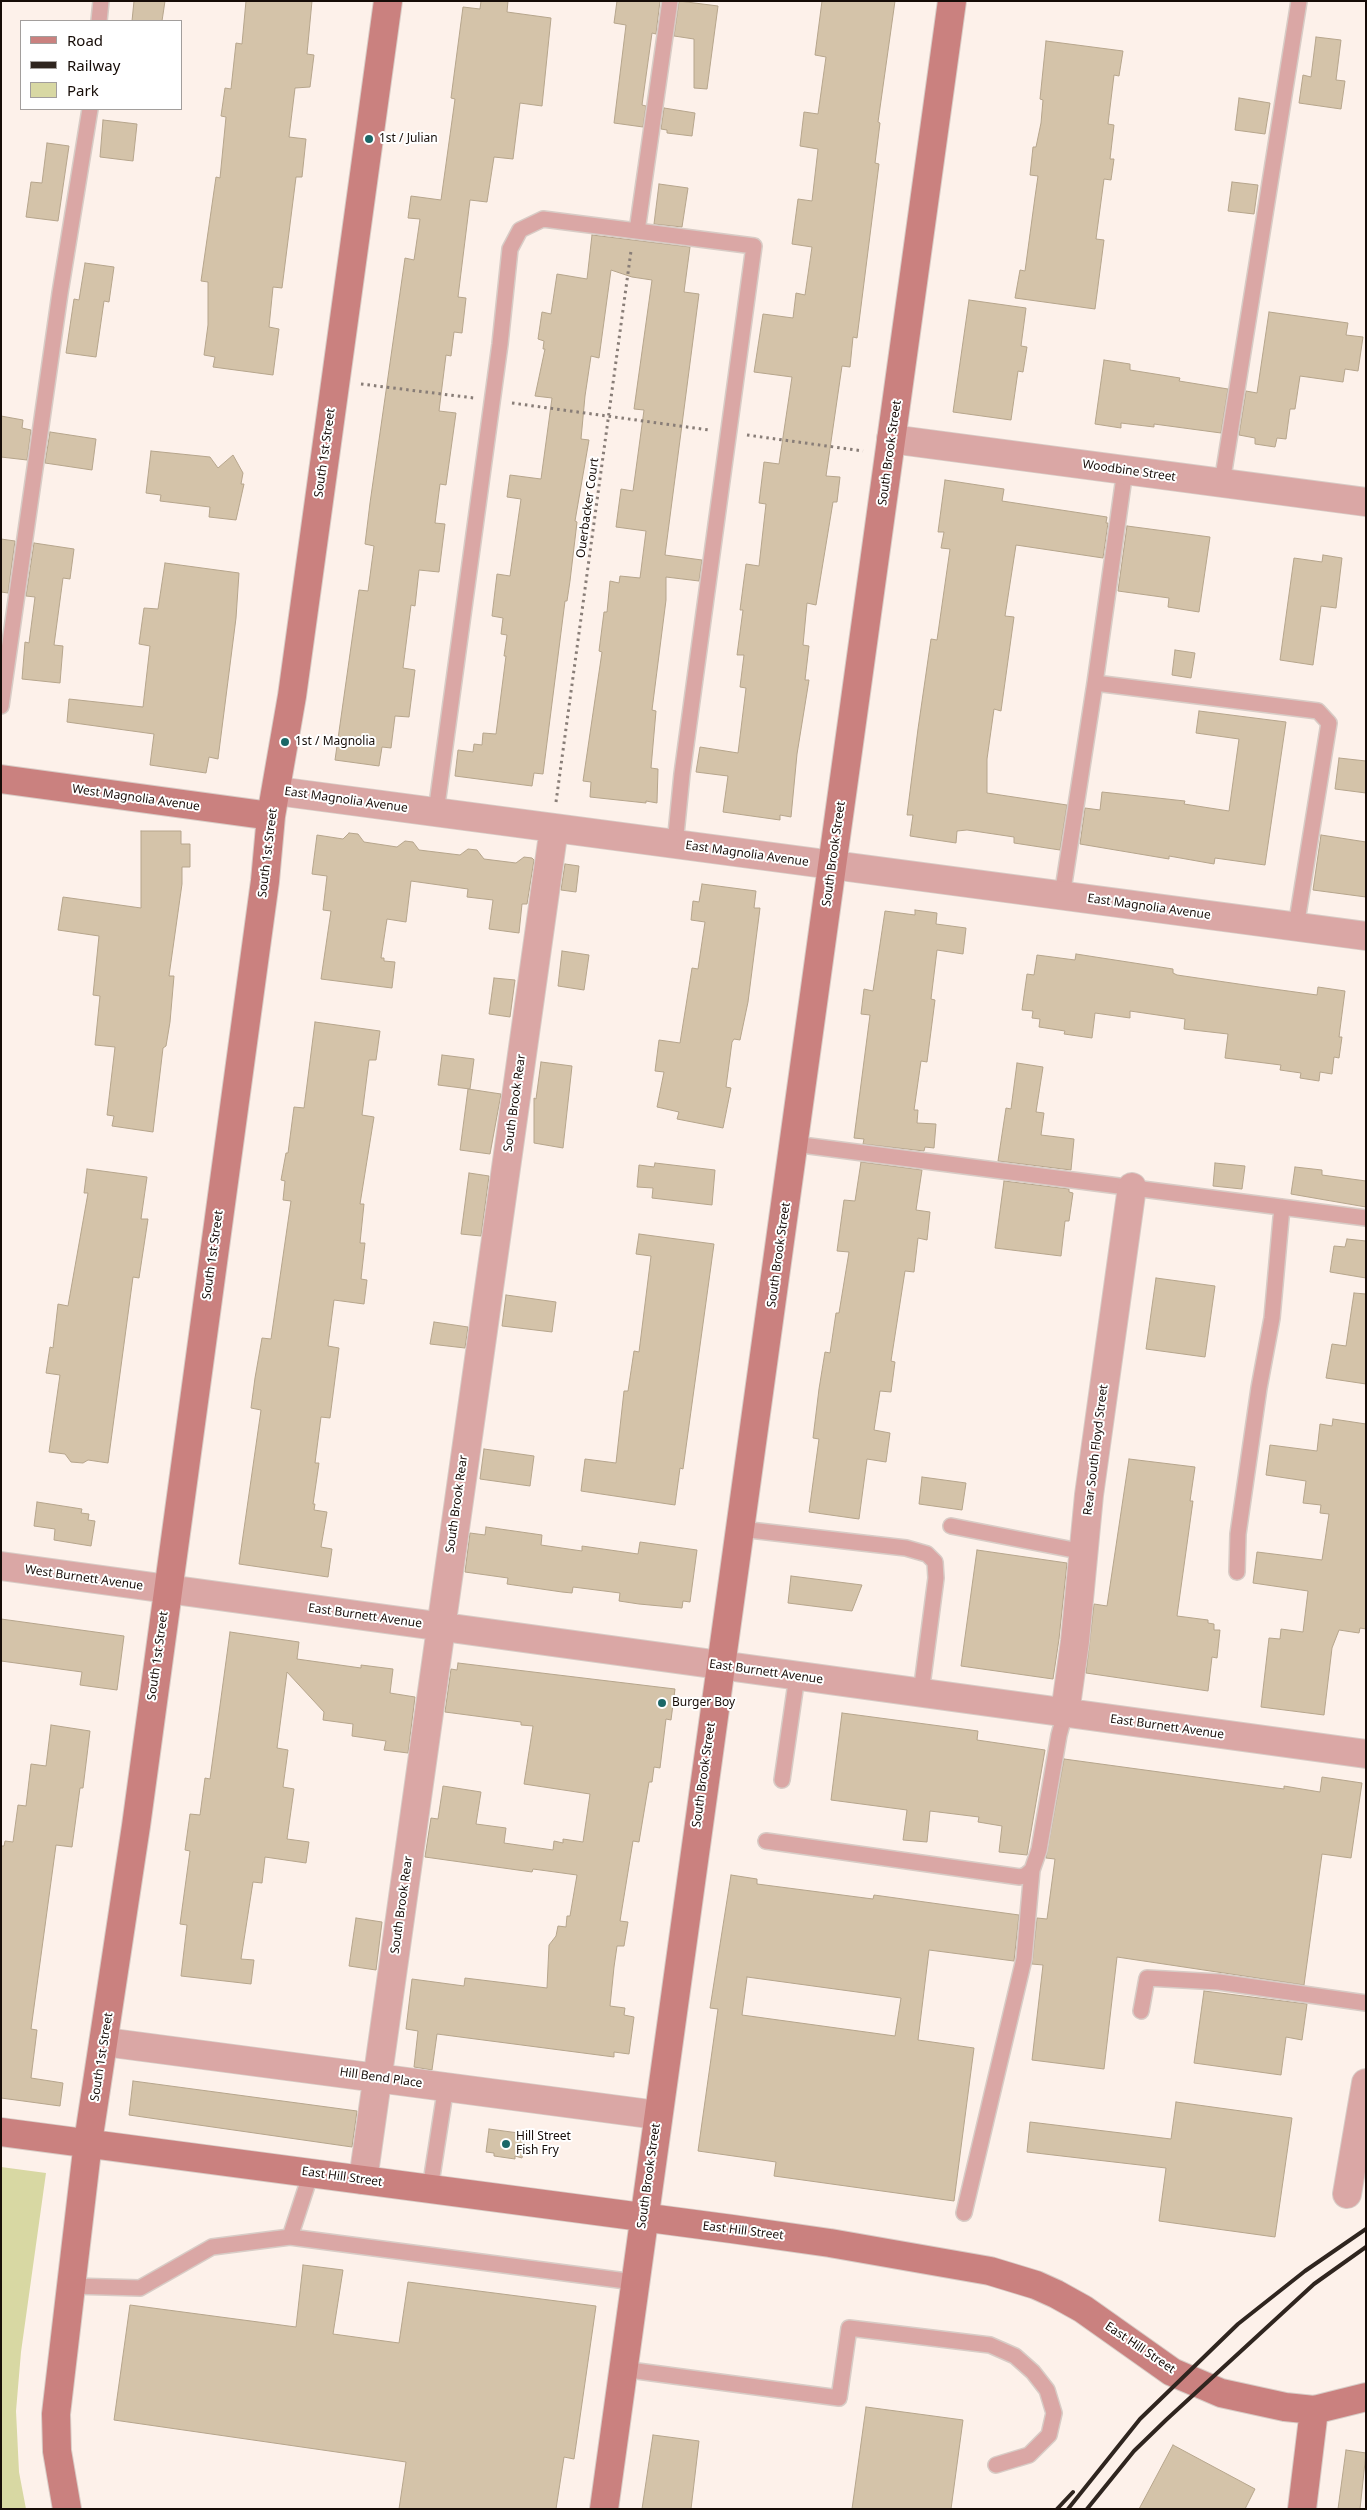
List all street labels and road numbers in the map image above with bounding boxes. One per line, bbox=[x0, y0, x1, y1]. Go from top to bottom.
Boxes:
street label: South Brook Street bbox=[875, 399, 905, 507]
street label: South 1st Street bbox=[312, 408, 338, 498]
street label: Ouerbacker Court bbox=[574, 457, 602, 559]
street label: Woodbine Street bbox=[1081, 457, 1177, 485]
street label: West Magnolia Avenue bbox=[71, 782, 201, 814]
street label: East Magnolia Avenue bbox=[283, 784, 409, 816]
street label: South Brook Street bbox=[819, 800, 849, 908]
street label: South 1st Street bbox=[255, 808, 281, 898]
street label: East Magnolia Avenue bbox=[684, 838, 810, 870]
street label: East Magnolia Avenue bbox=[1086, 891, 1212, 923]
street label: South Brook Rear bbox=[501, 1053, 529, 1153]
street label: South Brook Street bbox=[764, 1201, 794, 1309]
street label: South 1st Street bbox=[200, 1210, 226, 1300]
street label: Rear South Floyd Street bbox=[1081, 1384, 1111, 1516]
street label: South Brook Rear bbox=[443, 1454, 471, 1554]
street label: West Burnett Avenue bbox=[24, 1563, 144, 1593]
street label: East Burnett Avenue bbox=[307, 1601, 423, 1631]
street label: South 1st Street bbox=[145, 1611, 171, 1701]
street label: East Burnett Avenue bbox=[708, 1657, 824, 1687]
street label: East Burnett Avenue bbox=[1109, 1712, 1225, 1742]
street label: South Brook Street bbox=[689, 1721, 719, 1829]
street label: South Brook Rear bbox=[388, 1855, 416, 1955]
street label: South 1st Street bbox=[88, 2012, 116, 2102]
street label: Hill Bend Place bbox=[339, 2065, 423, 2091]
street label: South Brook Street bbox=[634, 2122, 664, 2230]
street label: East Hill Street bbox=[301, 2164, 383, 2190]
street label: East Hill Street bbox=[702, 2219, 784, 2243]
street label: East Hill Street bbox=[1102, 2319, 1178, 2377]

